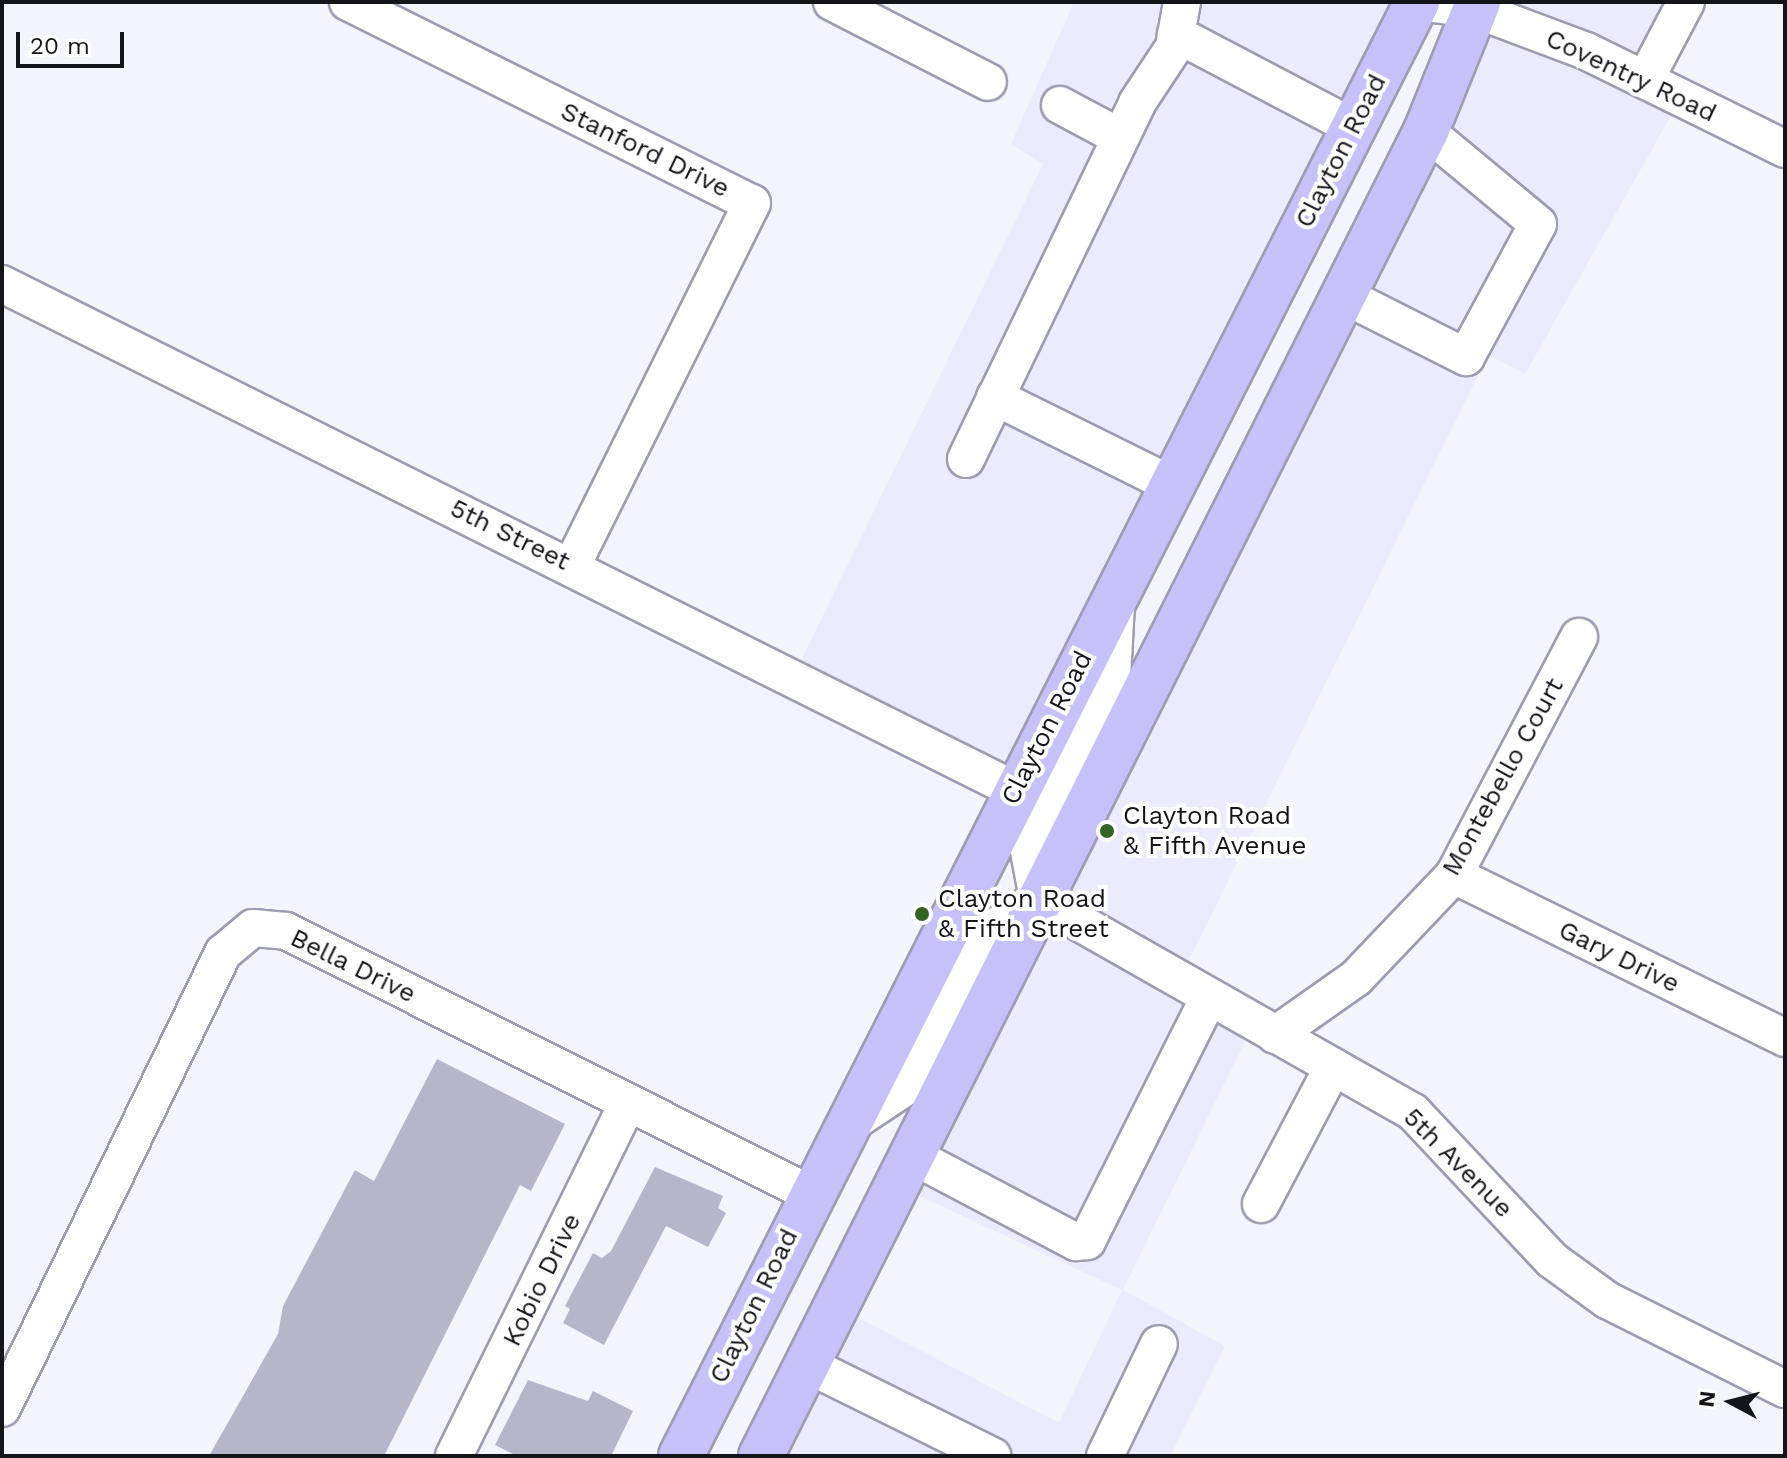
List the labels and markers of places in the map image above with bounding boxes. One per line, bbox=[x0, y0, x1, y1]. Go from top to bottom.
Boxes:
place label: Clayton Road & Fifth Avenue bbox=[1123, 800, 1308, 862]
marker: Clayton Road & Fifth Avenue bbox=[1098, 822, 1116, 840]
place label: Clayton Road & Fifth Street bbox=[938, 883, 1109, 944]
marker: Clayton Road & Fifth Street bbox=[913, 905, 931, 923]

